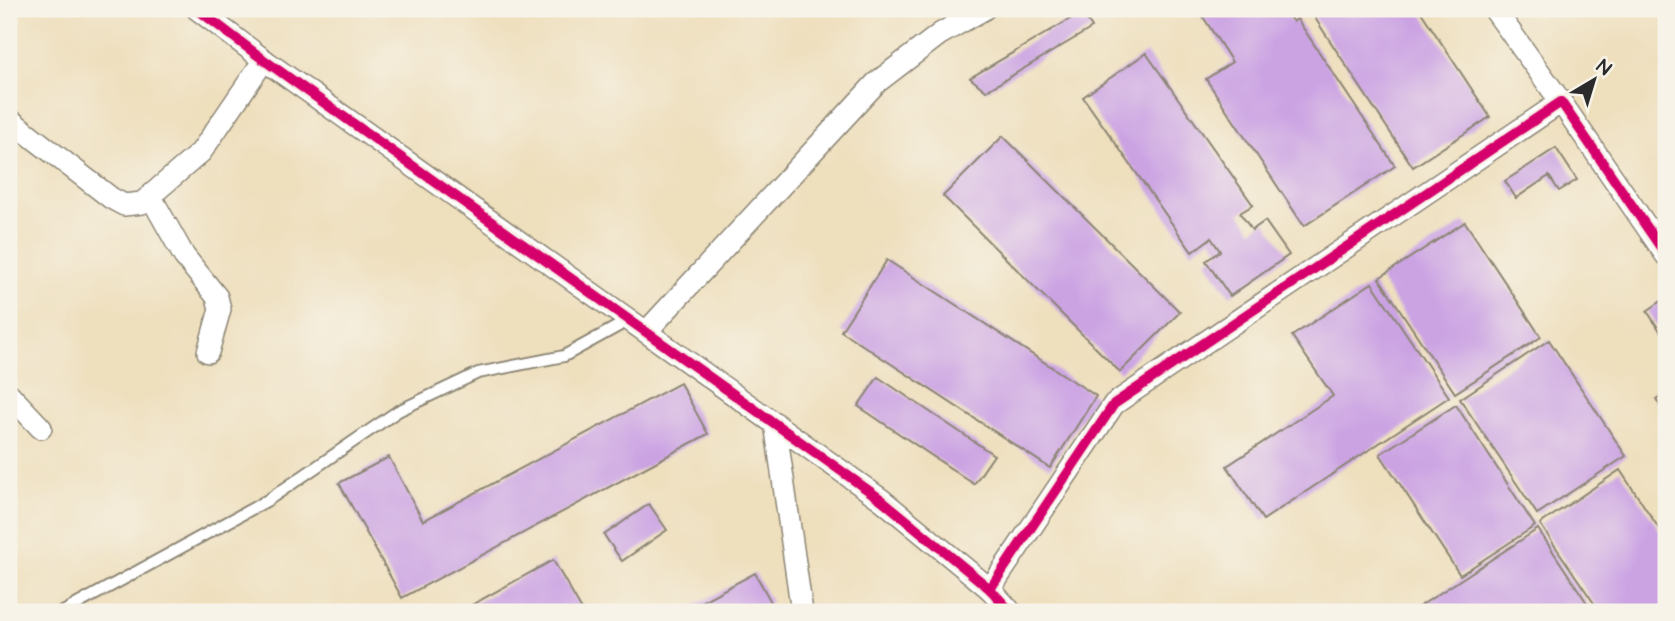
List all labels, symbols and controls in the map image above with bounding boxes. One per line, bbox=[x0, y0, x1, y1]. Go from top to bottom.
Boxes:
north arrow bbox=[1560, 46, 1630, 116]
text: N bbox=[1591, 53, 1617, 82]

